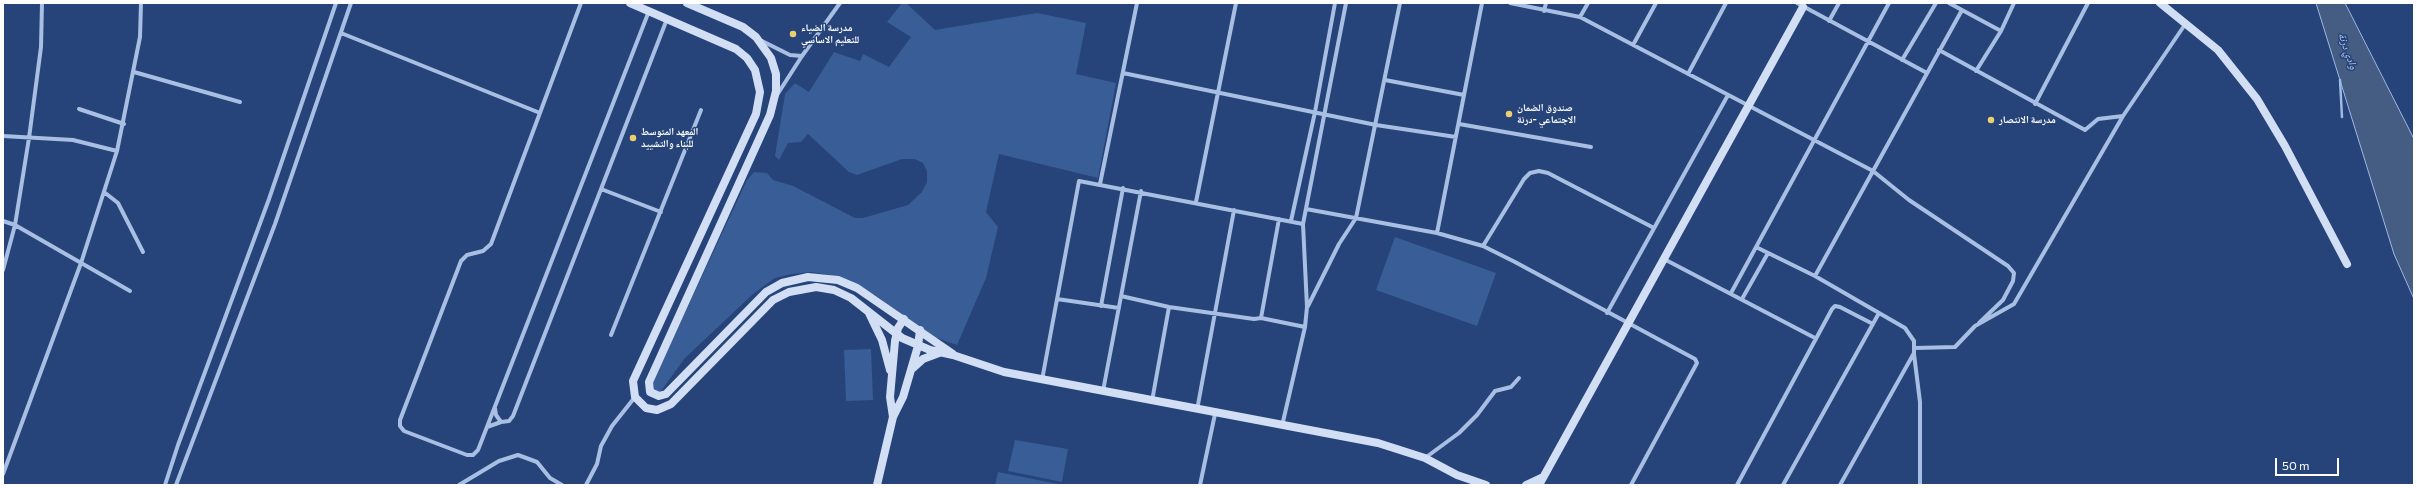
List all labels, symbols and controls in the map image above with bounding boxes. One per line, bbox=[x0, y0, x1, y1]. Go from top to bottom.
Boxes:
place label: مدرسة الضياء للتعليم الاساسي bbox=[801, 22, 859, 46]
marker: مدرسة الضياء للتعليم الاساسي bbox=[788, 29, 798, 39]
water label: وادي درنة bbox=[2336, 31, 2360, 71]
place label: صندوق الضمان الاجتماعي -درنة bbox=[1517, 102, 1576, 126]
marker: صندوق الضمان الاجتماعي -درنة bbox=[1504, 109, 1514, 119]
place label: مدرسة الانتصار bbox=[1999, 114, 2056, 126]
marker: مدرسة الانتصار bbox=[1986, 115, 1996, 125]
place label: المعهد المتوسط للبناء والتشييد bbox=[641, 126, 698, 150]
marker: المعهد المتوسط للبناء والتشييد bbox=[628, 133, 638, 143]
scale bar bbox=[2277, 450, 2341, 476]
text: 50 m bbox=[2282, 458, 2310, 472]

